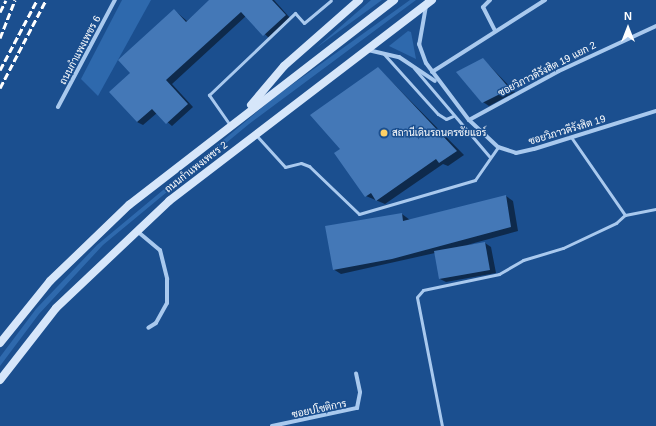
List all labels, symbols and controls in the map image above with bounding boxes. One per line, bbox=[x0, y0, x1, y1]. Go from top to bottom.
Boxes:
north arrow bbox=[608, 8, 648, 48]
text: N bbox=[624, 10, 632, 22]
street label: ถนนกำแพงเพชร 6 bbox=[57, 14, 103, 86]
street label: ซอยวิภาวดีรังสิต 19 แยก 2 bbox=[496, 39, 598, 99]
street label: ซอยวิภาวดีรังสิต 19 bbox=[527, 113, 607, 147]
place label: สถานีเดินรถนครชัยแอร์ bbox=[392, 127, 486, 139]
marker: สถานีเดินรถนครชัยแอร์ bbox=[379, 128, 389, 138]
street label: ถนนกำแพงเพชร 2 bbox=[162, 139, 230, 195]
street label: ซอยปโชติการ bbox=[291, 397, 347, 421]

